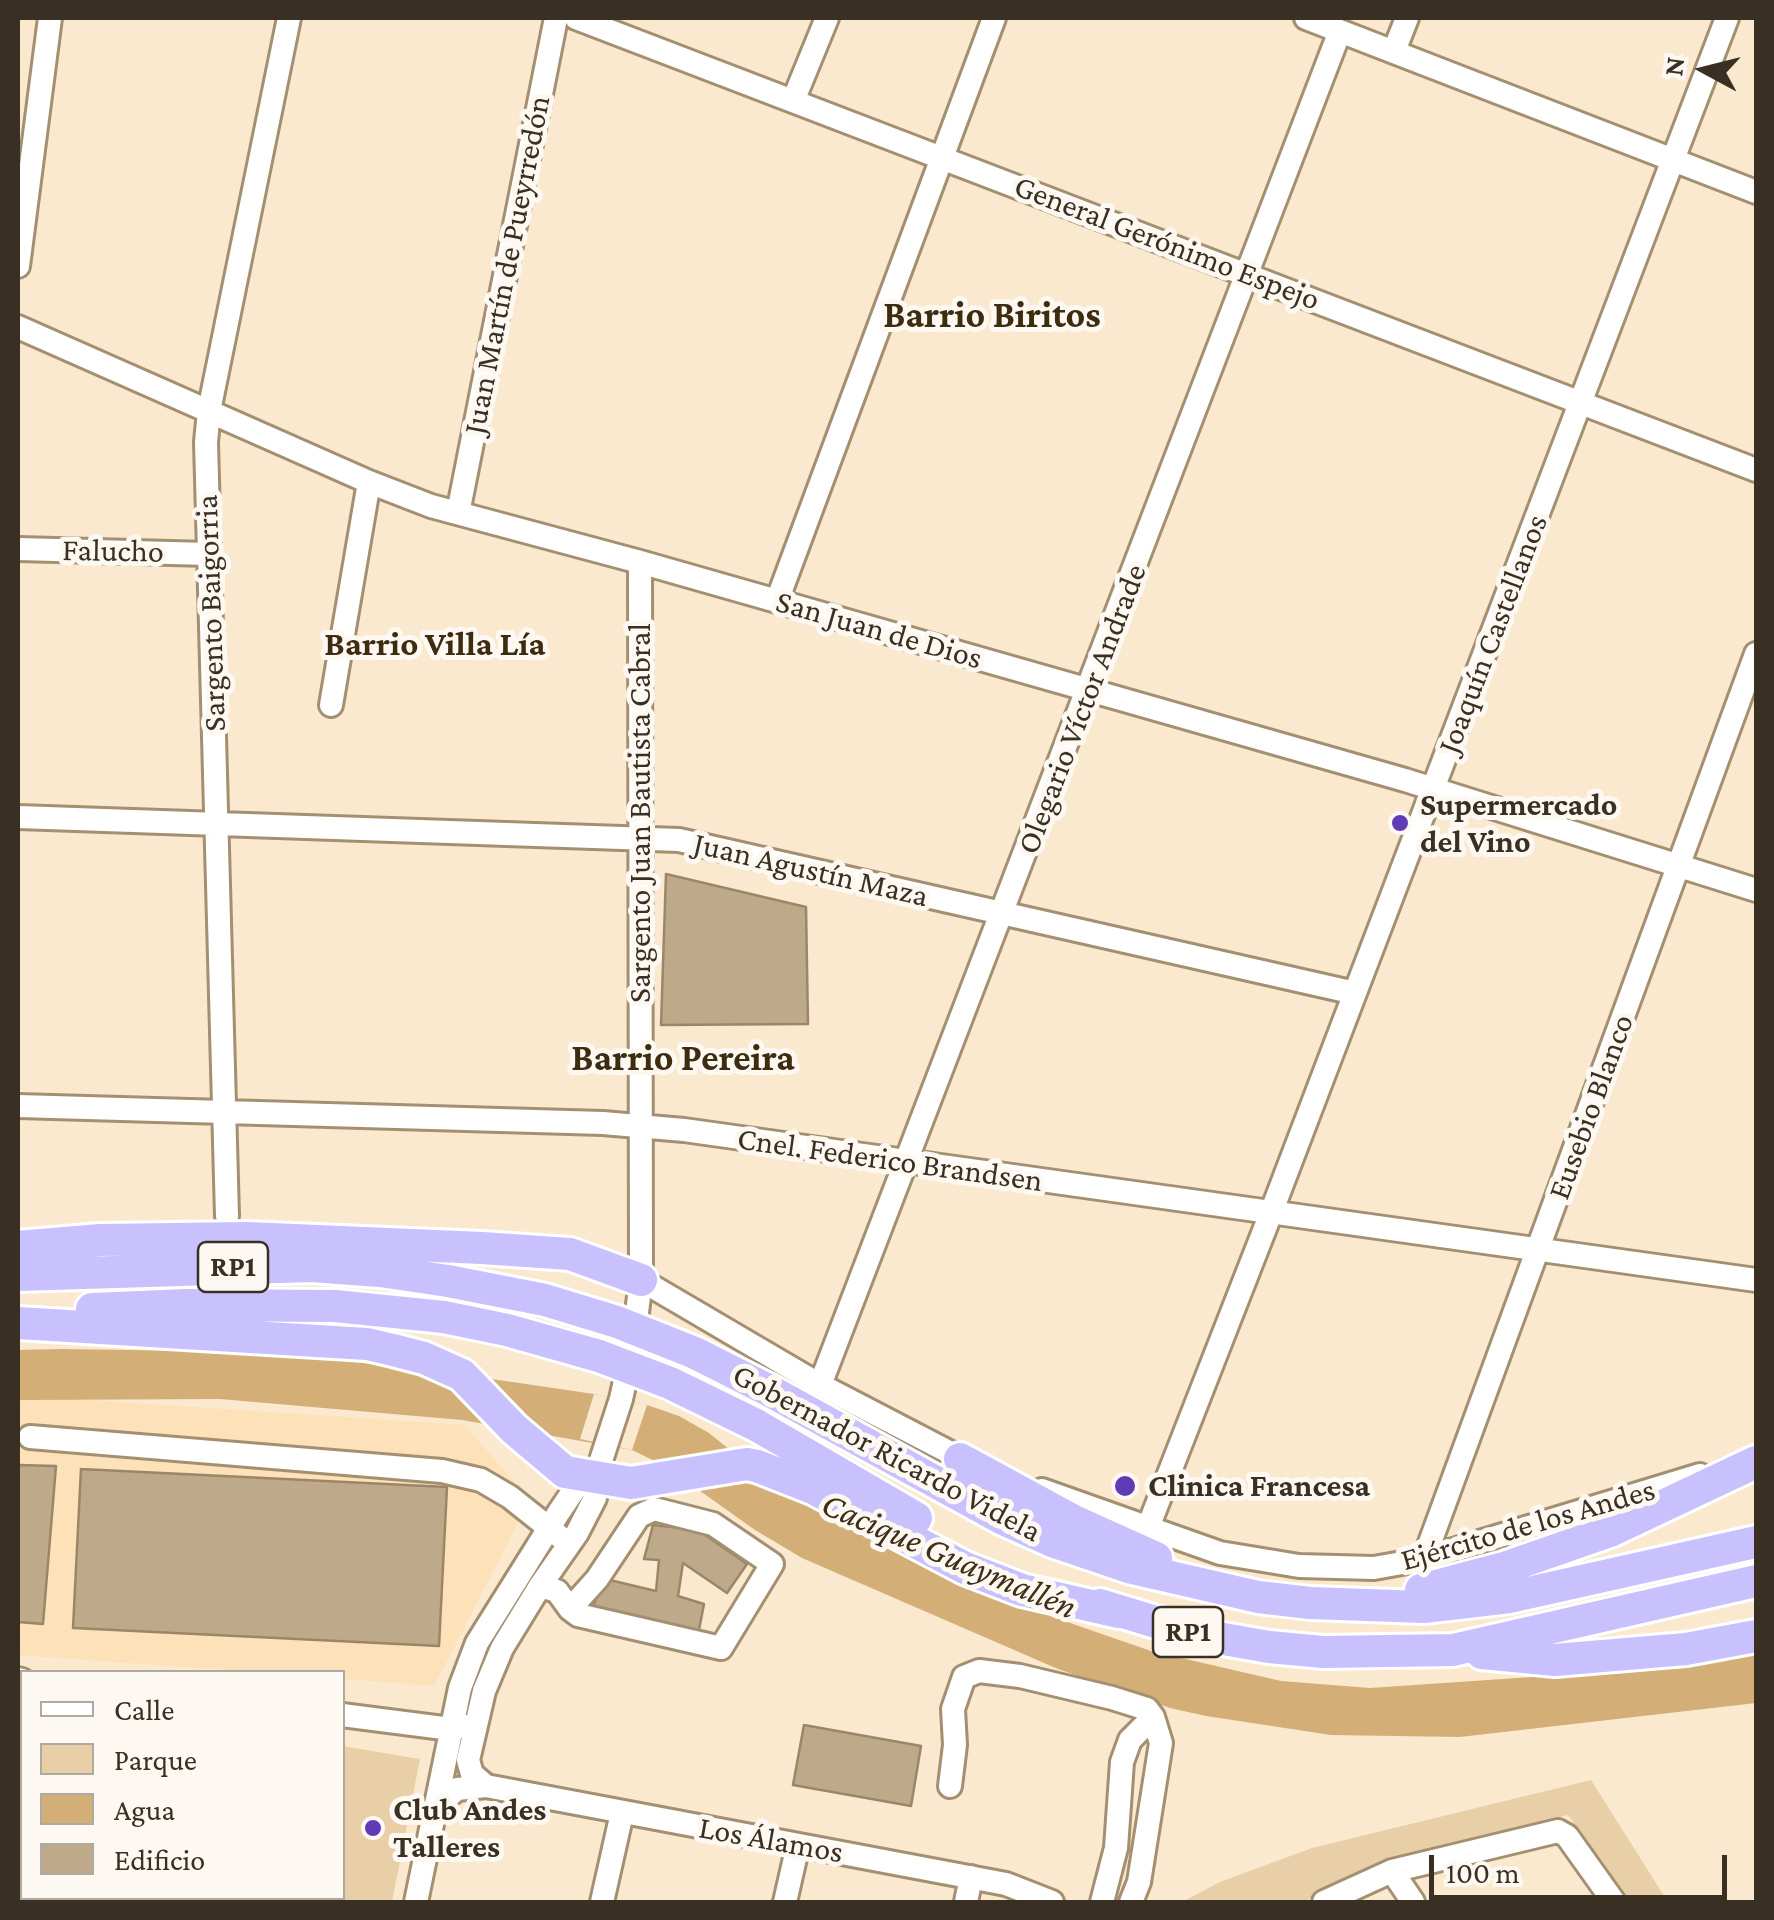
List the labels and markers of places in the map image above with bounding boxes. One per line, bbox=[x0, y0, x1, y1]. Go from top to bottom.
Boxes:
place label: Supermercado del Vino bbox=[1420, 786, 1618, 861]
marker: Supermercado del Vino bbox=[1389, 812, 1411, 834]
place label: Clinica Francesa bbox=[1148, 1467, 1370, 1505]
marker: Clinica Francesa bbox=[1112, 1473, 1138, 1499]
place label: Club Andes Talleres bbox=[393, 1791, 546, 1866]
marker: Club Andes Talleres bbox=[362, 1817, 384, 1839]

